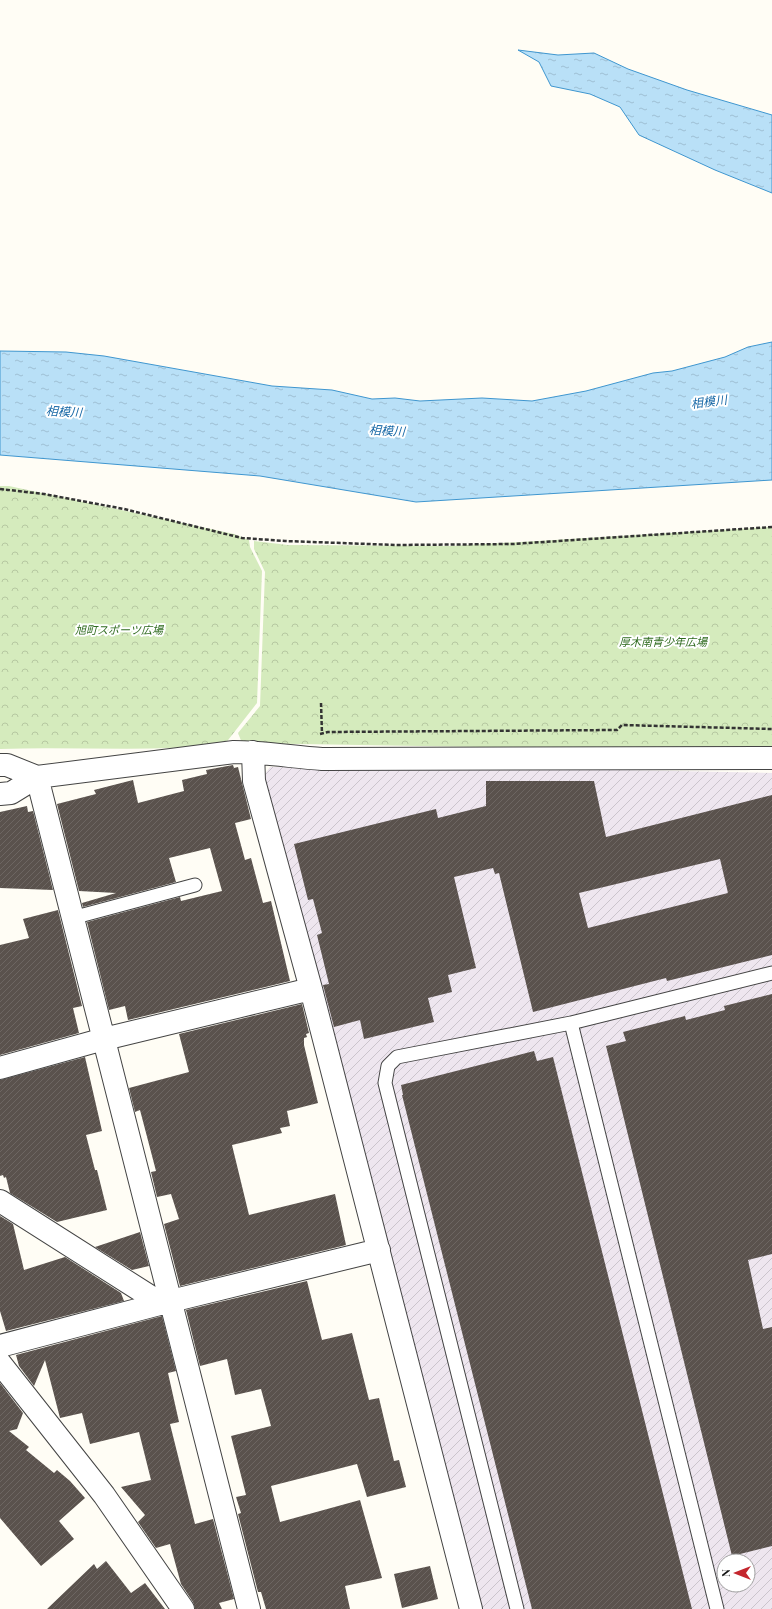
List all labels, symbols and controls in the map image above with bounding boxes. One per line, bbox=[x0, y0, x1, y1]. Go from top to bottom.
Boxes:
water label: 相模川 bbox=[690, 391, 730, 411]
water label: 相模川 bbox=[46, 402, 84, 420]
water label: 相模川 bbox=[369, 421, 407, 439]
park label: 旭町スポーツ広場 bbox=[75, 622, 165, 637]
park label: 厚木南青少年広場 bbox=[619, 634, 709, 649]
north arrow bbox=[716, 1553, 756, 1593]
text: N bbox=[718, 1569, 733, 1577]

